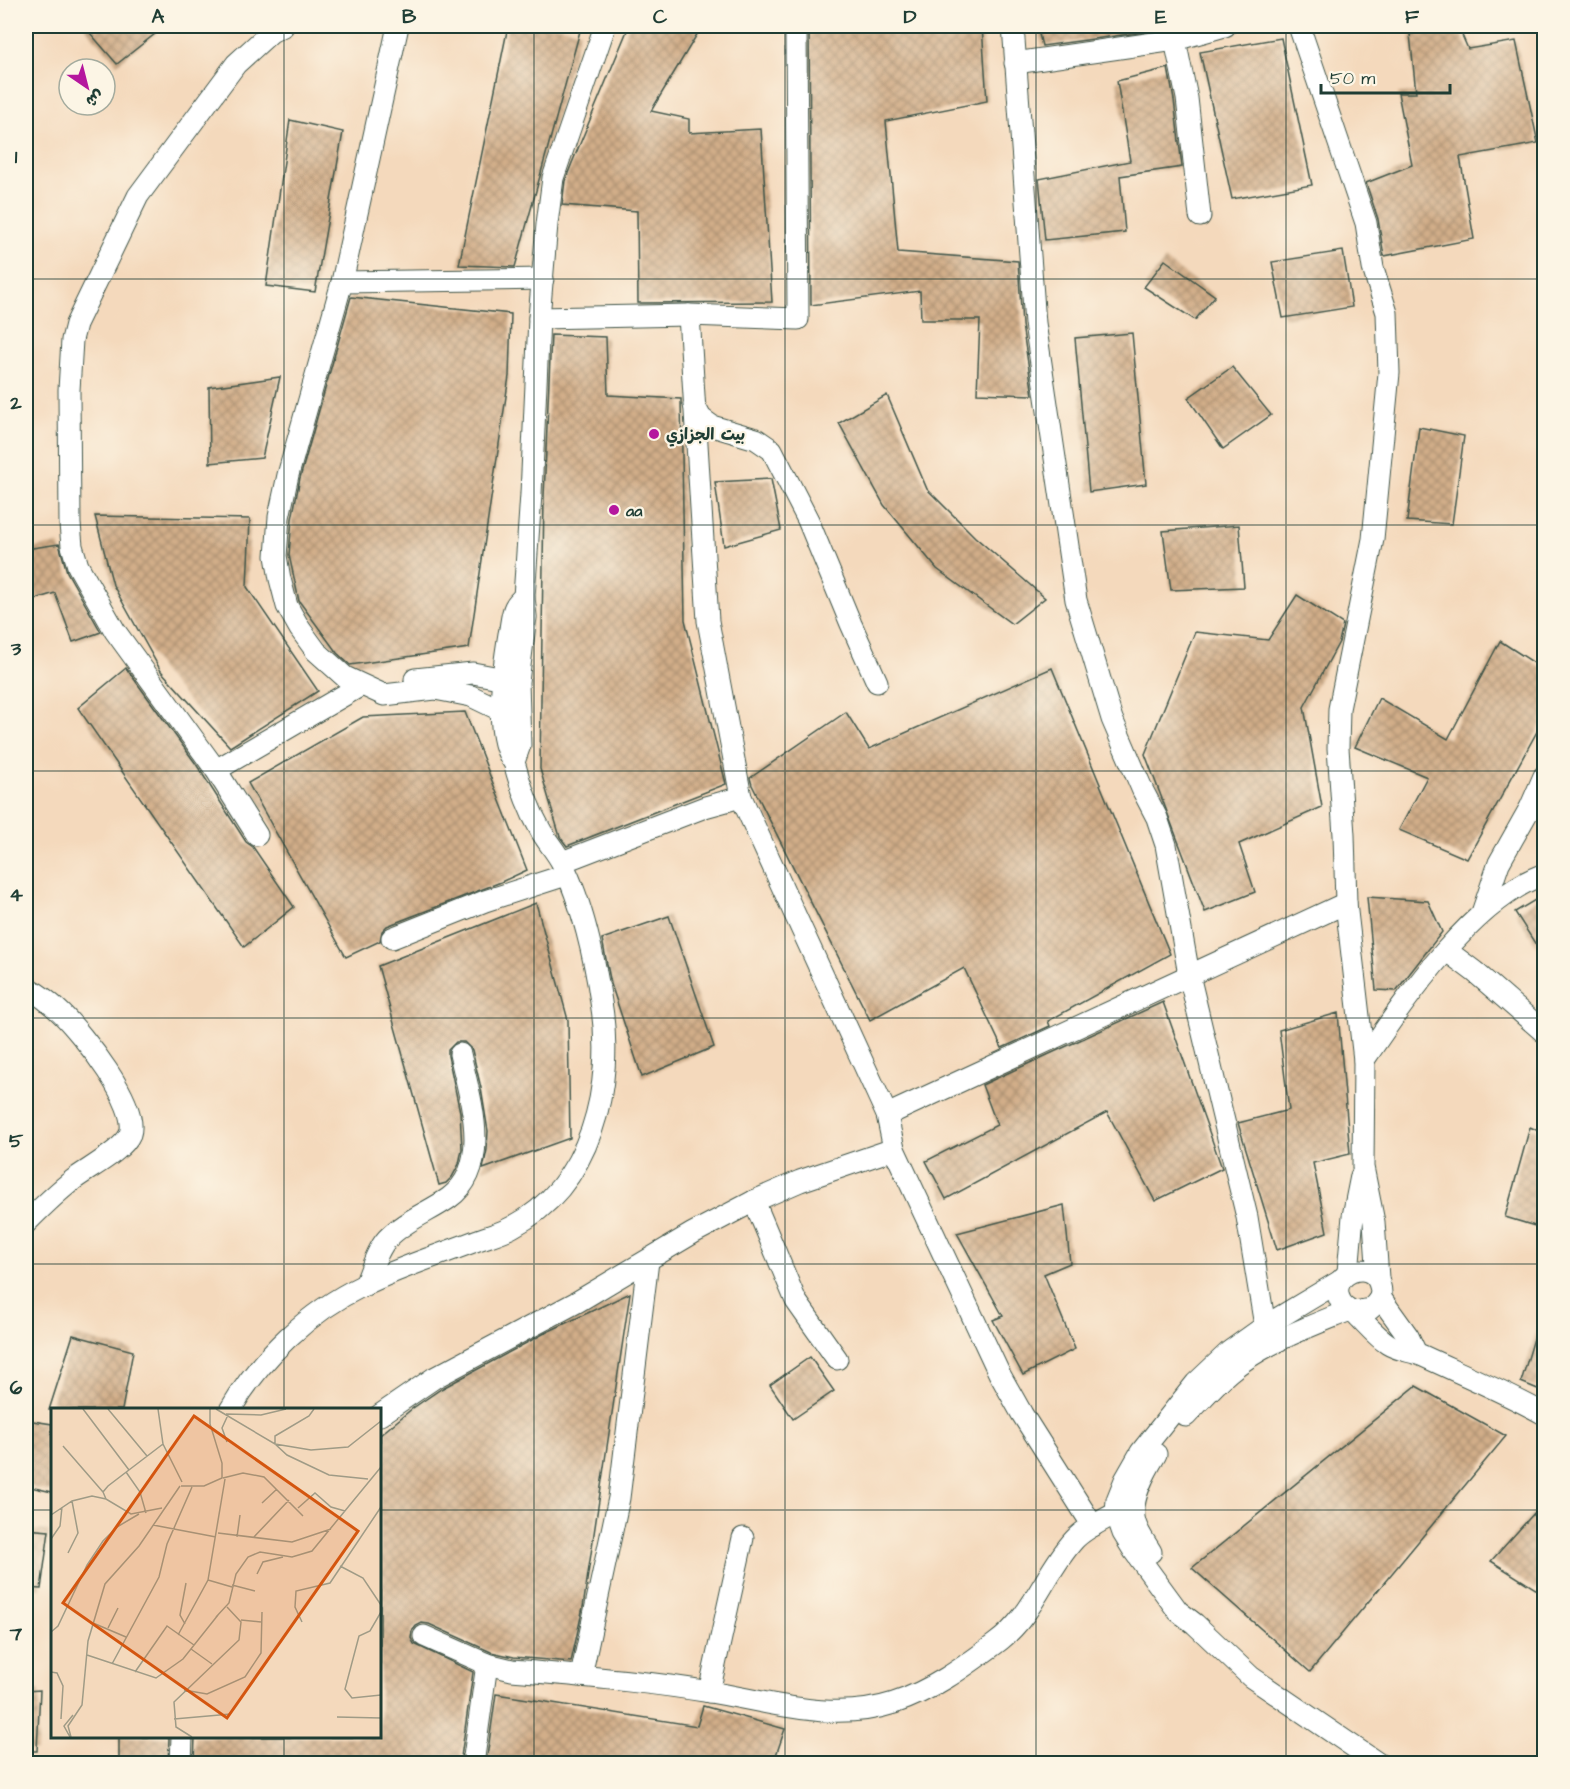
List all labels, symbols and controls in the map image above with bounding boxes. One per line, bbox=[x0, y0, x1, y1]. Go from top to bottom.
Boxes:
text: A bbox=[152, 3, 165, 31]
text: B bbox=[402, 3, 417, 31]
text: C bbox=[653, 3, 668, 31]
text: D bbox=[904, 3, 917, 31]
text: E bbox=[1155, 3, 1167, 31]
text: F bbox=[1405, 3, 1420, 31]
north arrow bbox=[57, 57, 117, 117]
scale bar bbox=[1321, 57, 1450, 95]
text: 50 m bbox=[1330, 66, 1375, 91]
text: ش bbox=[82, 84, 109, 113]
text: 1 bbox=[15, 143, 18, 171]
text: 2 bbox=[9, 389, 22, 417]
place label: بيت الجزازي bbox=[666, 424, 745, 447]
marker: بيت الجزازي bbox=[647, 427, 661, 441]
place label: aa bbox=[625, 500, 643, 522]
marker: aa bbox=[607, 503, 621, 517]
text: 3 bbox=[10, 635, 22, 663]
text: 4 bbox=[9, 881, 23, 909]
text: 5 bbox=[9, 1127, 24, 1155]
text: 6 bbox=[10, 1374, 23, 1402]
inset map bbox=[51, 1408, 381, 1738]
text: 7 bbox=[9, 1620, 23, 1648]

